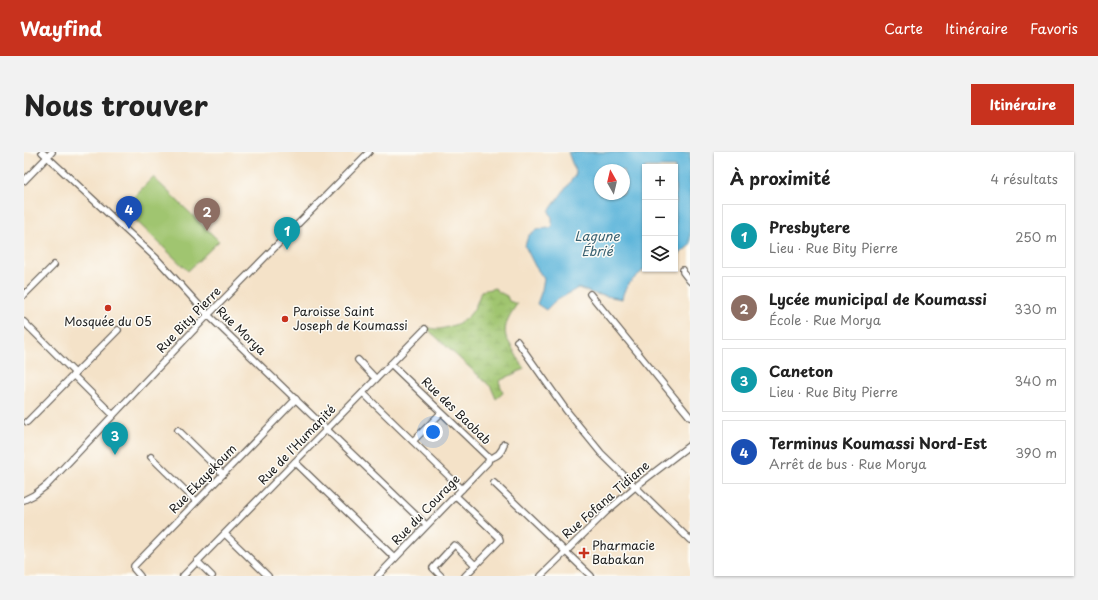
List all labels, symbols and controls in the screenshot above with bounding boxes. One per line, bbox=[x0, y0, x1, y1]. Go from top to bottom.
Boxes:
text: Wayfind bbox=[20, 14, 102, 42]
text: Carte bbox=[884, 18, 923, 39]
text: Itinéraire bbox=[945, 18, 1008, 39]
text: Favoris bbox=[1030, 18, 1078, 39]
text: Nous trouver bbox=[24, 83, 208, 126]
button: Itinéraire bbox=[971, 84, 1074, 125]
north arrow bbox=[594, 164, 630, 200]
map controls bbox=[642, 164, 678, 272]
button: + bbox=[642, 164, 678, 200]
text: À proximité bbox=[730, 165, 830, 191]
text: 4 résultats bbox=[991, 169, 1058, 188]
pin: 4 bbox=[116, 196, 142, 229]
pin: 2 bbox=[194, 198, 220, 231]
button: − bbox=[642, 200, 678, 236]
text: Presbytere bbox=[769, 215, 850, 238]
pin: 1 bbox=[274, 217, 300, 250]
water label: Lagune Ébrié bbox=[575, 226, 620, 260]
text: 1 bbox=[741, 227, 747, 246]
text: 250 m bbox=[1015, 227, 1057, 246]
button: layers bbox=[642, 236, 678, 272]
text: Lieu · Rue Bity Pierre bbox=[769, 238, 898, 257]
street label: Rue Bity Pierre bbox=[152, 282, 225, 357]
text: Lycée municipal de Koumassi bbox=[769, 287, 987, 310]
text: 2 bbox=[739, 299, 749, 318]
text: 330 m bbox=[1014, 299, 1057, 318]
street label: Rue Morya bbox=[213, 302, 271, 359]
place label: Paroisse Saint Joseph de Koumassi bbox=[293, 302, 408, 334]
marker: Mosquée du 05 bbox=[103, 303, 113, 313]
text: École · Rue Morya bbox=[769, 310, 881, 329]
place label: Mosquée du 05 bbox=[64, 312, 152, 330]
marker: Paroisse Saint Joseph de Koumassi bbox=[280, 314, 290, 324]
text: Caneton bbox=[769, 359, 833, 382]
text: 3 bbox=[740, 371, 748, 390]
text: 340 m bbox=[1014, 371, 1057, 390]
street label: Rue des Baobab bbox=[418, 372, 495, 448]
text: Lieu · Rue Bity Pierre bbox=[769, 382, 898, 401]
street label: Rue de l'Humanité bbox=[253, 400, 339, 488]
pin: 3 bbox=[102, 422, 128, 455]
your location bbox=[423, 422, 443, 442]
text: Terminus Koumassi Nord-Est bbox=[769, 431, 987, 454]
street label: Rue Ekayekoum bbox=[164, 440, 240, 517]
text: 4 bbox=[740, 443, 748, 462]
text: 390 m bbox=[1015, 443, 1057, 462]
text: Arrêt de bus · Rue Morya bbox=[769, 454, 927, 473]
street label: Rue Fofana Tidiane bbox=[558, 456, 653, 542]
street label: Rue du Courage bbox=[387, 470, 464, 549]
place label: Pharmacie Babakan bbox=[592, 536, 655, 568]
marker: Pharmacie Babakan bbox=[579, 548, 589, 558]

